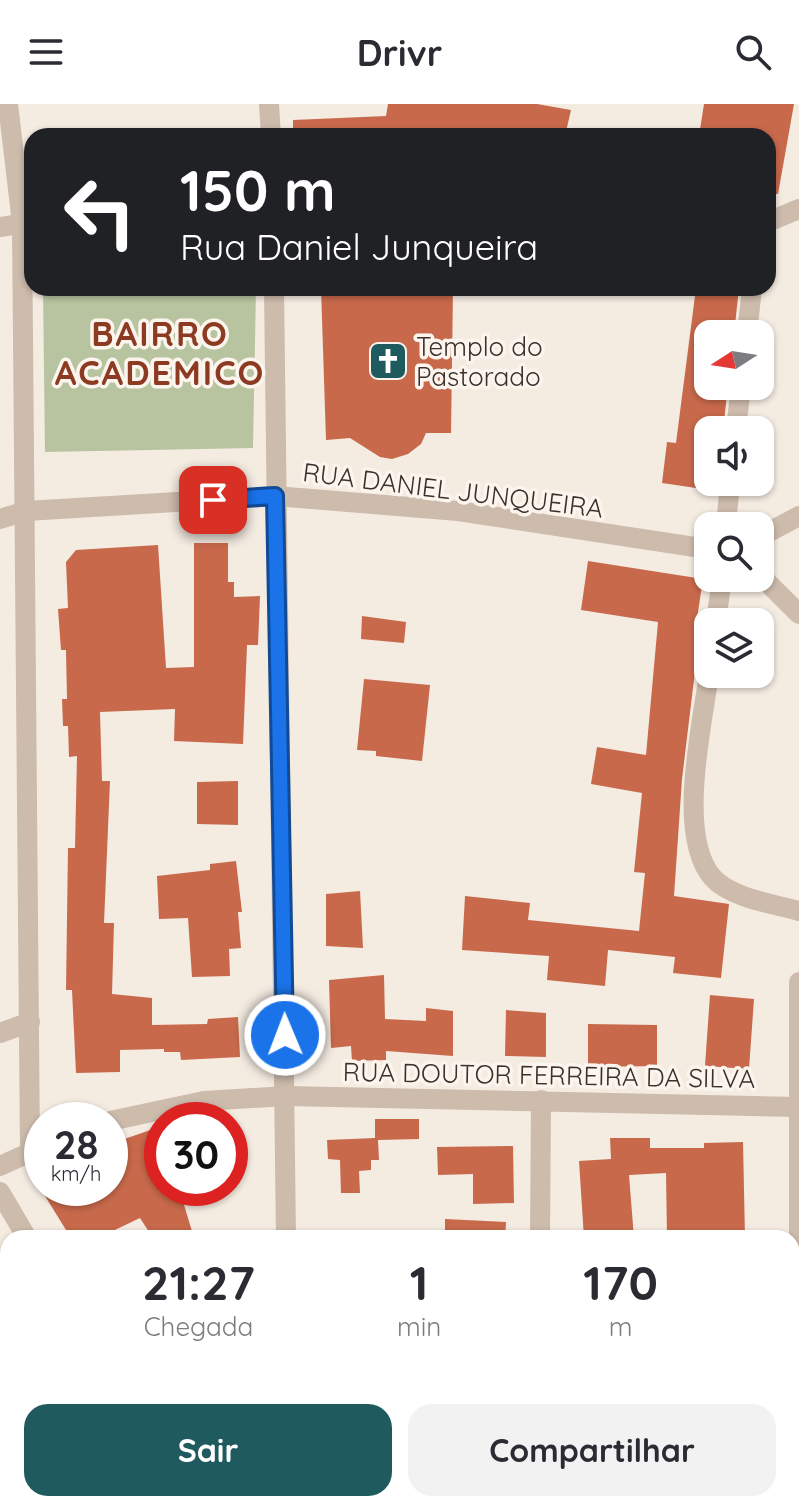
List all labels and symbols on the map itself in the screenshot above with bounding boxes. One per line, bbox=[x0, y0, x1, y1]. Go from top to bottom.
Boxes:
district label: BAIRRO ACADEMICO bbox=[55, 312, 265, 394]
north arrow bbox=[694, 320, 774, 400]
place label: Templo do Pastorado bbox=[416, 330, 543, 393]
church icon: Templo do Pastorado bbox=[367, 340, 409, 382]
street label: RUA DANIEL JUNQUEIRA bbox=[301, 455, 605, 525]
pin bbox=[179, 466, 247, 534]
position arrow bbox=[243, 993, 327, 1077]
street label: RUA DOUTOR FERREIRA DA SILVA bbox=[342, 1055, 756, 1095]
speed limit sign: 30 bbox=[144, 1102, 248, 1206]

